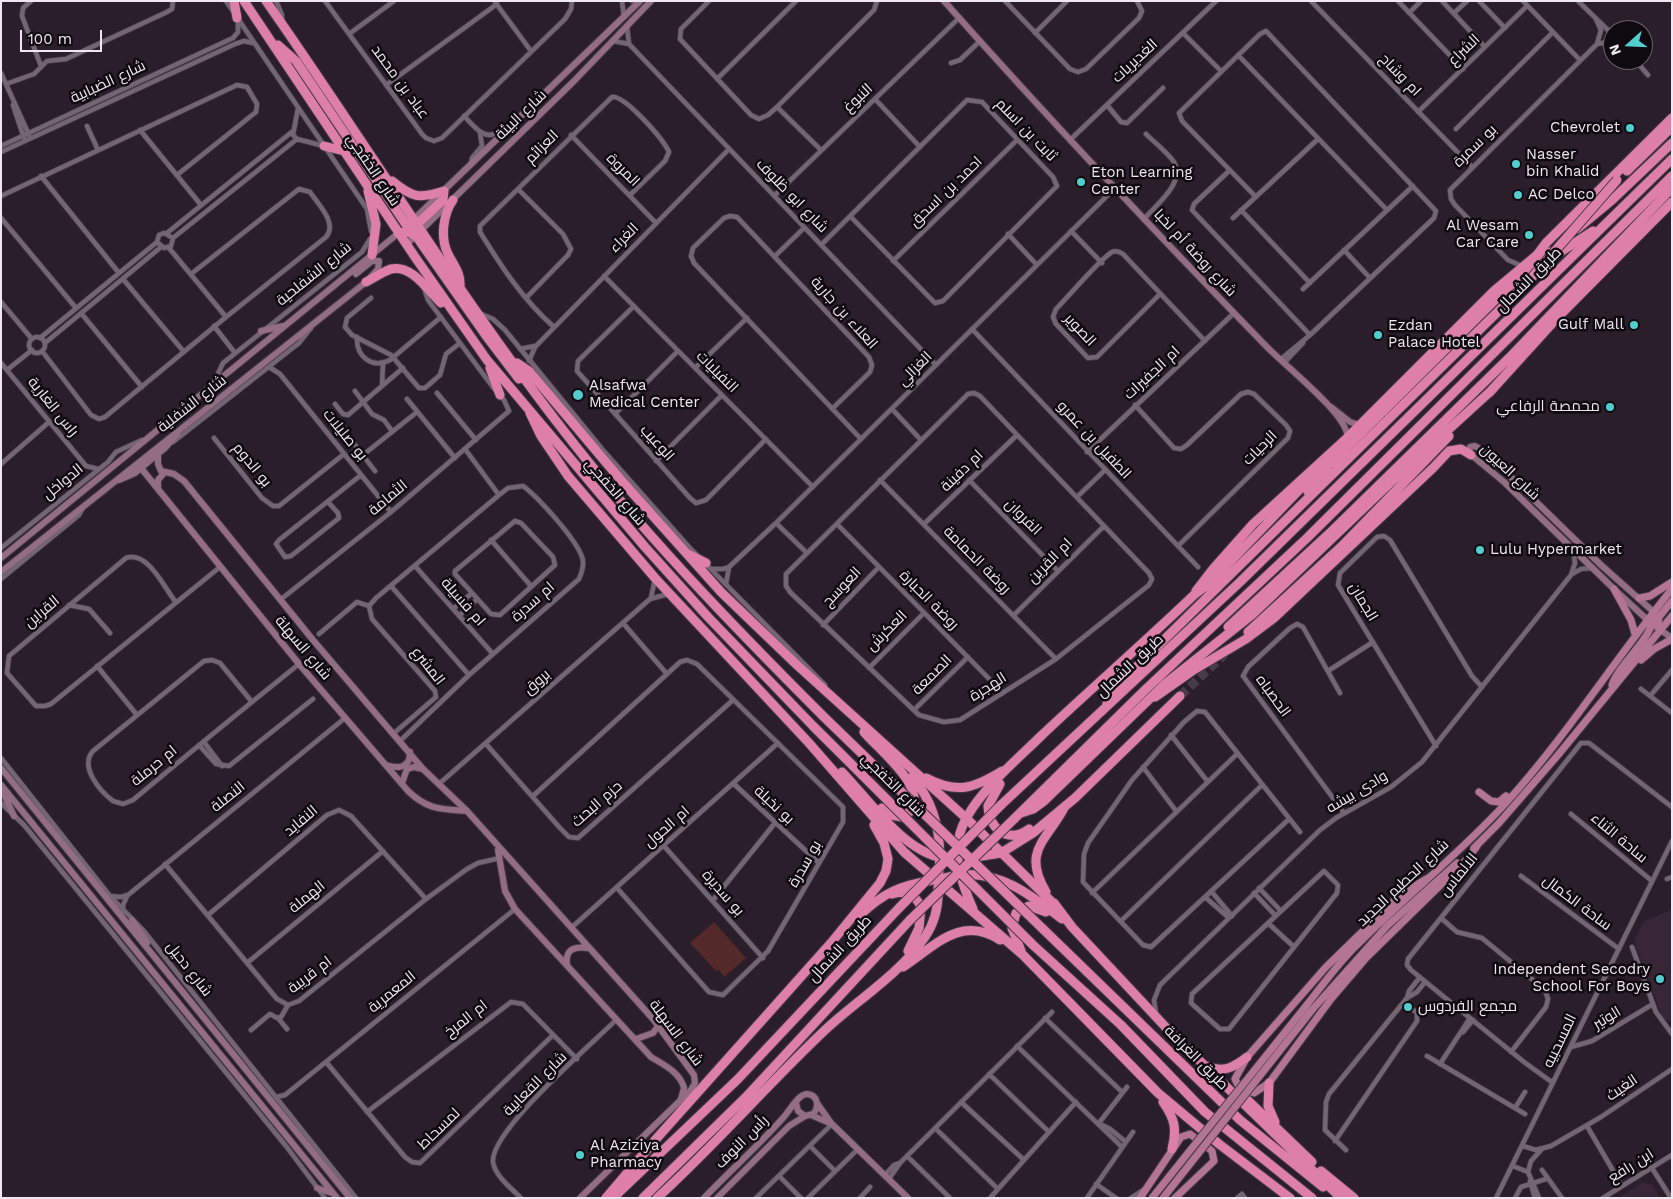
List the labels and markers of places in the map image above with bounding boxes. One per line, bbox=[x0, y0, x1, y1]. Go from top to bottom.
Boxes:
place label: Chevrolet bbox=[1550, 119, 1620, 137]
marker: Chevrolet bbox=[1624, 122, 1636, 134]
place label: Nasser bin Khalid bbox=[1526, 146, 1599, 181]
marker: Nasser bin Khalid bbox=[1510, 158, 1522, 170]
place label: Eton Learning Center bbox=[1091, 164, 1193, 199]
marker: Eton Learning Center bbox=[1075, 176, 1087, 188]
place label: AC Delco bbox=[1528, 186, 1594, 204]
marker: AC Delco bbox=[1512, 189, 1524, 201]
place label: Al Wesam Car Care bbox=[1446, 217, 1519, 252]
marker: Al Wesam Car Care bbox=[1523, 229, 1535, 241]
place label: Gulf Mall bbox=[1558, 316, 1624, 334]
place label: Ezdan Palace Hotel bbox=[1388, 317, 1480, 352]
marker: Gulf Mall bbox=[1628, 319, 1640, 331]
marker: Ezdan Palace Hotel bbox=[1372, 329, 1384, 341]
place label: Alsafwa Medical Center bbox=[589, 377, 700, 412]
marker: Alsafwa Medical Center bbox=[571, 388, 585, 402]
place label: محمصة الرفاعي bbox=[1496, 398, 1600, 416]
marker: محمصة الرفاعي bbox=[1604, 401, 1616, 413]
place label: Lulu Hypermarket bbox=[1490, 541, 1622, 559]
marker: Lulu Hypermarket bbox=[1474, 544, 1486, 556]
place label: Independent Secodry School For Boys bbox=[1493, 961, 1650, 996]
marker: Independent Secodry School For Boys bbox=[1654, 973, 1666, 985]
place label: مجمع الفردوس bbox=[1418, 998, 1517, 1016]
marker: مجمع الفردوس bbox=[1402, 1001, 1414, 1013]
place label: Al Aziziya Pharmacy bbox=[590, 1137, 662, 1172]
marker: Al Aziziya Pharmacy bbox=[574, 1149, 586, 1161]

